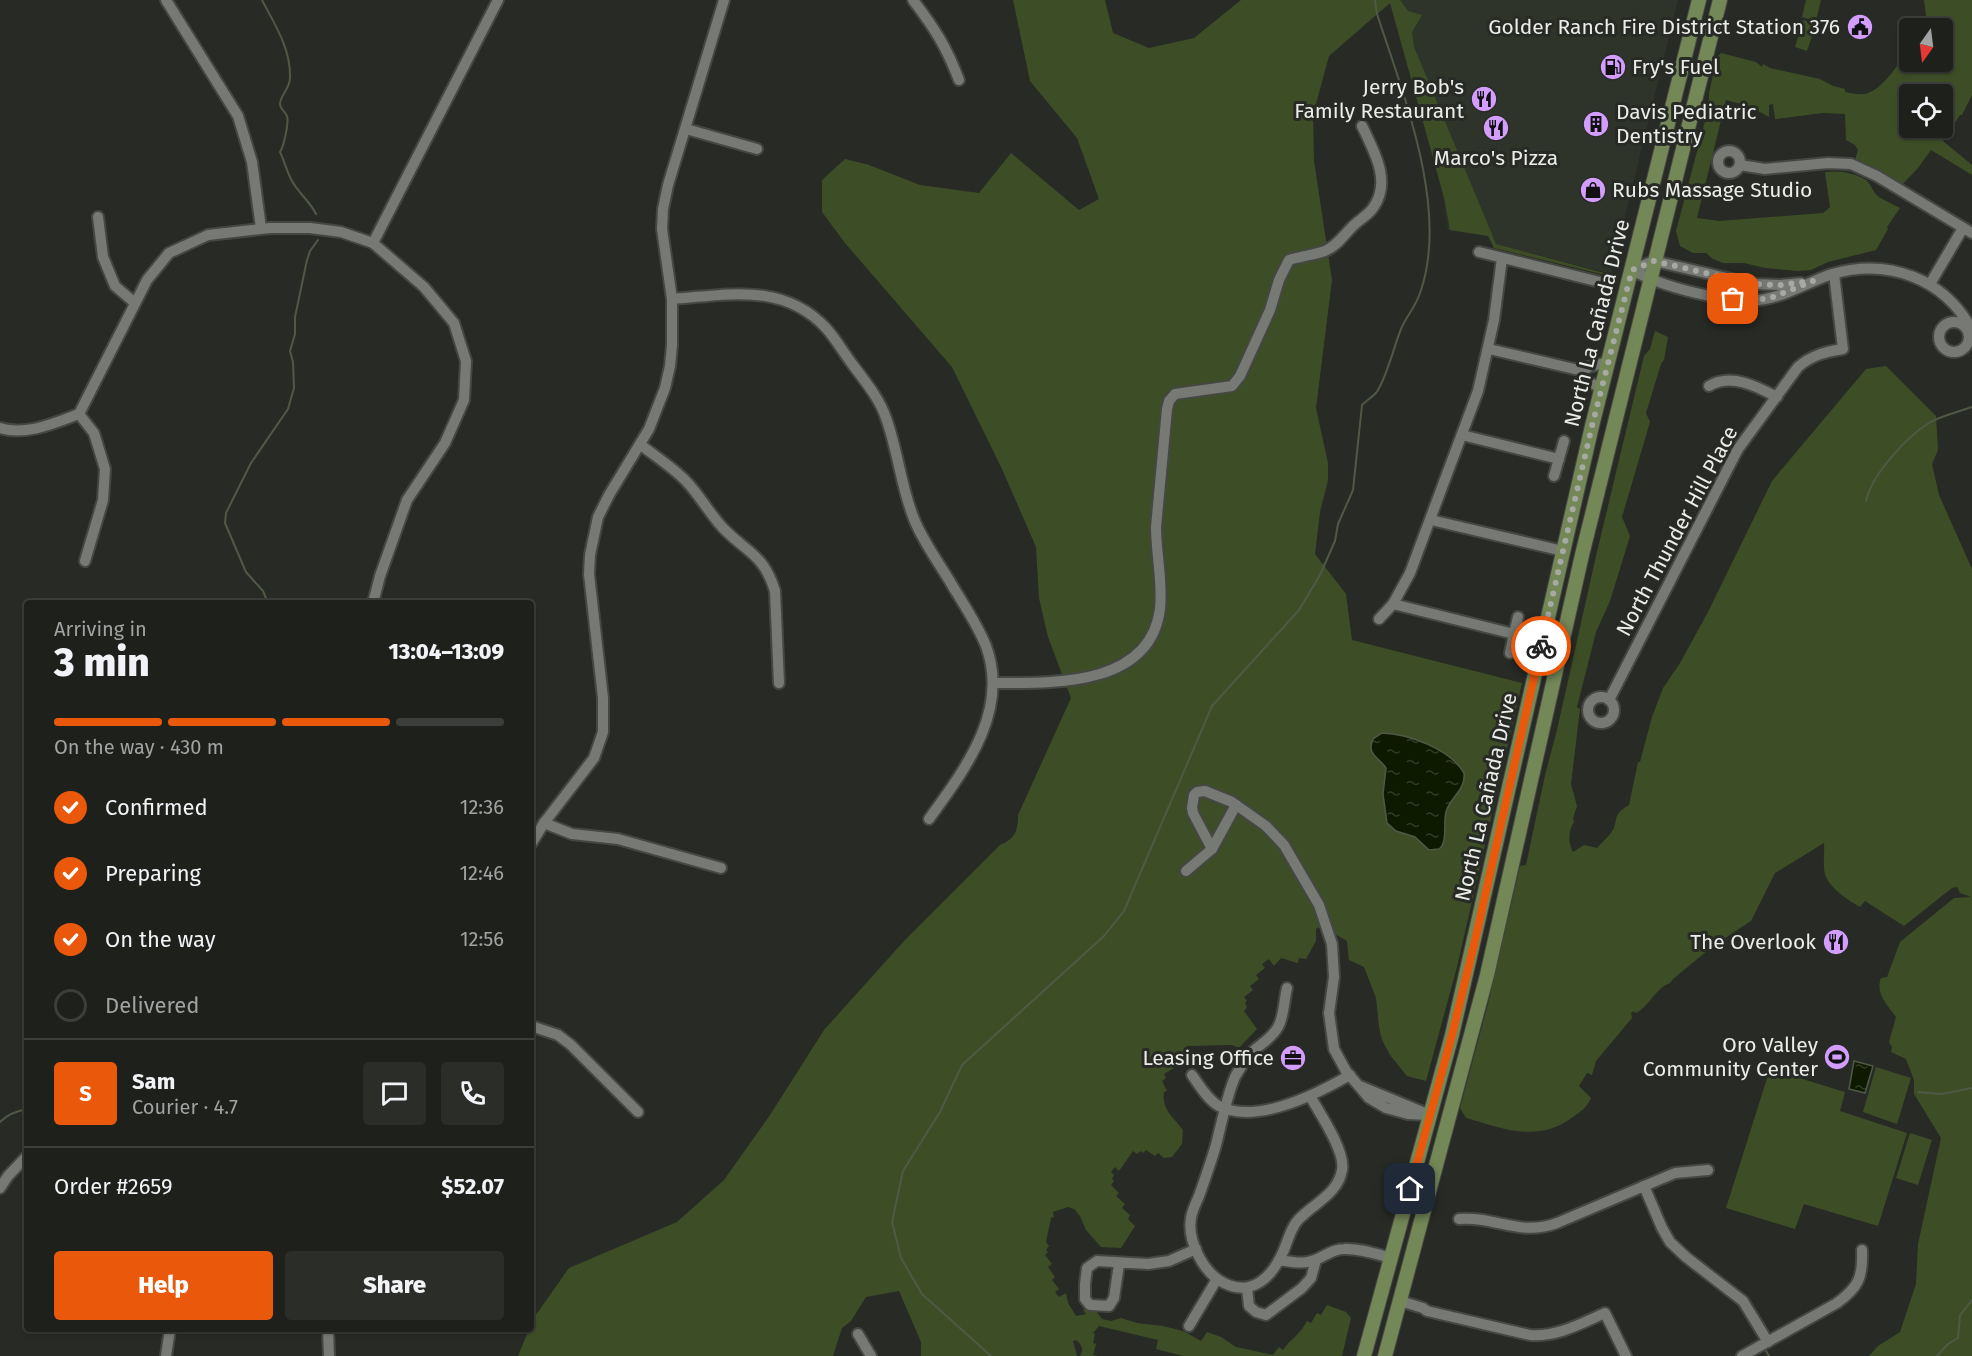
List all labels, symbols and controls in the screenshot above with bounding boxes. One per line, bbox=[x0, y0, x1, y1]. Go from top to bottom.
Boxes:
public building icon: Golder Ranch Fire District Station 376 bbox=[1845, 12, 1875, 42]
place label: Golder Ranch Fire District Station 376 bbox=[1488, 14, 1840, 40]
north arrow bbox=[1899, 18, 1953, 72]
map controls bbox=[1899, 18, 1953, 138]
fuel station icon: Fry's Fuel bbox=[1598, 52, 1628, 82]
place label: Fry's Fuel bbox=[1632, 54, 1719, 80]
place label: Jerry Bob's Family Restaurant bbox=[1294, 74, 1464, 124]
restaurant icon: Jerry Bob's Family Restaurant bbox=[1469, 84, 1499, 114]
button: locate bbox=[1899, 84, 1953, 138]
place label: Davis Pediatric Dentistry bbox=[1616, 99, 1757, 149]
building icon: Davis Pediatric Dentistry bbox=[1581, 109, 1611, 139]
restaurant icon: Marco's Pizza bbox=[1481, 113, 1511, 143]
place label: Marco's Pizza bbox=[1434, 145, 1558, 171]
shop icon: Rubs Massage Studio bbox=[1578, 175, 1608, 205]
place label: Rubs Massage Studio bbox=[1612, 177, 1812, 203]
street label: North La Cañada Drive bbox=[1559, 217, 1635, 429]
pin bbox=[1707, 273, 1758, 324]
icon: bag bbox=[1716, 282, 1749, 315]
street label: North Thunder Hill Place bbox=[1611, 422, 1743, 640]
courier bbox=[1511, 616, 1571, 676]
text: Arriving in bbox=[54, 617, 147, 641]
icon: bike bbox=[1525, 630, 1558, 663]
text: 13:04–13:09 bbox=[388, 638, 504, 665]
text: 3 min bbox=[54, 640, 150, 686]
street label: North La Cañada Drive bbox=[1449, 690, 1523, 904]
text: On the way · 430 m bbox=[54, 735, 224, 759]
icon: check bbox=[54, 791, 87, 824]
text: Confirmed bbox=[105, 794, 208, 821]
text: 12:36 bbox=[460, 795, 504, 819]
icon: check bbox=[54, 857, 87, 890]
text: Preparing bbox=[105, 860, 201, 887]
text: 12:46 bbox=[459, 861, 504, 885]
icon: check bbox=[54, 923, 87, 956]
text: On the way bbox=[105, 926, 216, 953]
text: 12:56 bbox=[460, 927, 504, 951]
restaurant icon: The Overlook bbox=[1821, 927, 1851, 957]
place label: The Overlook bbox=[1690, 929, 1816, 955]
text: Delivered bbox=[105, 992, 200, 1019]
place label: Oro Valley Community Center bbox=[1643, 1032, 1819, 1082]
sports icon: Oro Valley Community Center bbox=[1822, 1042, 1852, 1072]
office icon: Leasing Office bbox=[1278, 1043, 1308, 1073]
place label: Leasing Office bbox=[1142, 1045, 1274, 1071]
button: chat bbox=[363, 1062, 426, 1125]
button: phone bbox=[441, 1062, 504, 1125]
text: Sam bbox=[132, 1068, 175, 1095]
text: S bbox=[79, 1080, 92, 1107]
text: Courier · 4.7 bbox=[132, 1095, 238, 1119]
pin bbox=[1384, 1163, 1435, 1214]
icon: home bbox=[1393, 1172, 1426, 1205]
text: Order #2659 bbox=[54, 1173, 173, 1200]
text: $52.07 bbox=[441, 1173, 504, 1200]
button: Help bbox=[54, 1251, 273, 1320]
button: Share bbox=[285, 1251, 504, 1320]

